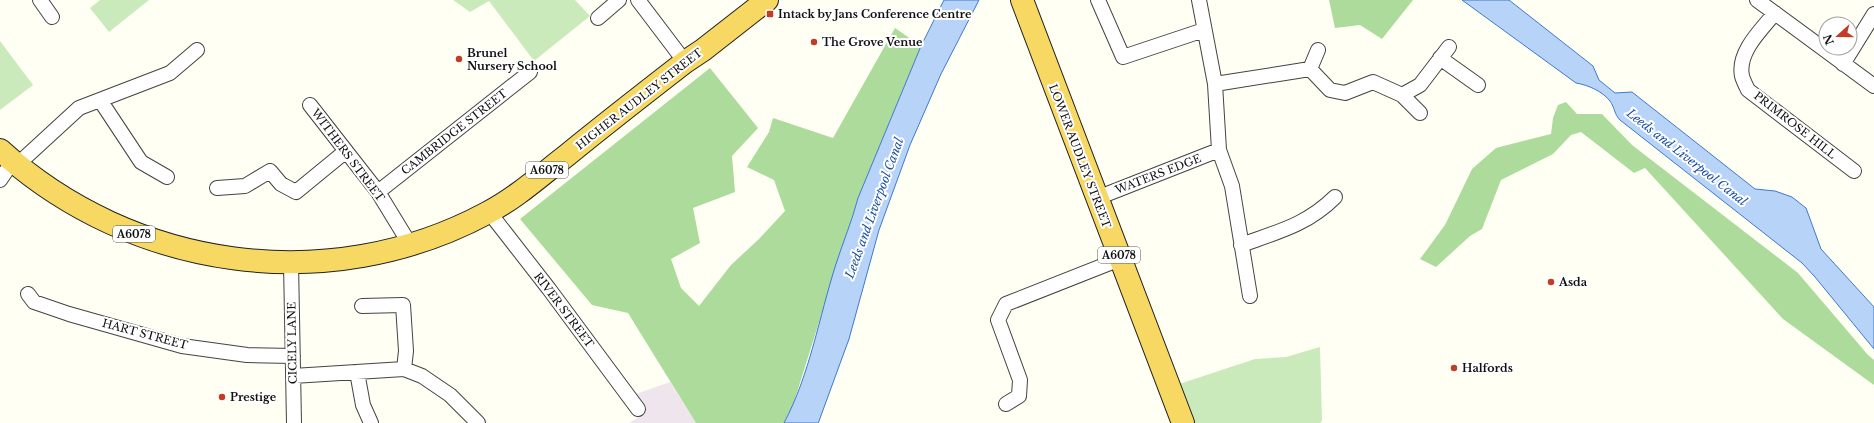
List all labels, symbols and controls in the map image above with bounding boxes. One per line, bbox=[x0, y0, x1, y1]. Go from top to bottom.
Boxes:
place label: Intack by Jans Conference Centre bbox=[778, 7, 972, 21]
marker: Intack by Jans Conference Centre bbox=[765, 9, 775, 19]
north arrow bbox=[1818, 16, 1858, 56]
text: N bbox=[1820, 32, 1837, 47]
place label: The Grove Venue bbox=[822, 35, 923, 49]
marker: The Grove Venue bbox=[809, 37, 819, 47]
street label: HIGHER AUDLEY STREET bbox=[573, 45, 705, 153]
place label: Brunel Nursery School bbox=[467, 46, 557, 73]
marker: Brunel Nursery School bbox=[454, 54, 464, 64]
street label: LOWER AUDLEY STREET bbox=[1046, 82, 1114, 230]
street label: CAMBRIDGE STREET bbox=[398, 86, 510, 178]
street label: PRIMROSE HILL bbox=[1751, 89, 1839, 161]
street label: WITHERS STREET bbox=[308, 105, 388, 204]
water label: Leeds and Liverpool Canal bbox=[1623, 105, 1750, 209]
water label: Leeds and Liverpool Canal bbox=[841, 135, 907, 281]
street label: WATERS EDGE bbox=[1112, 151, 1203, 197]
road number: A6078 bbox=[526, 162, 568, 178]
road number: A6078 bbox=[113, 226, 155, 242]
road number: A6078 bbox=[1098, 247, 1140, 263]
street label: RIVER STREET bbox=[531, 270, 597, 351]
place label: Asda bbox=[1558, 275, 1588, 289]
marker: Asda bbox=[1546, 277, 1556, 287]
street label: CICELY LANE bbox=[284, 302, 300, 384]
street label: HART STREET bbox=[101, 316, 189, 352]
place label: Halfords bbox=[1462, 361, 1513, 375]
marker: Halfords bbox=[1449, 363, 1459, 373]
place label: Prestige bbox=[230, 390, 277, 404]
marker: Prestige bbox=[217, 392, 227, 402]

